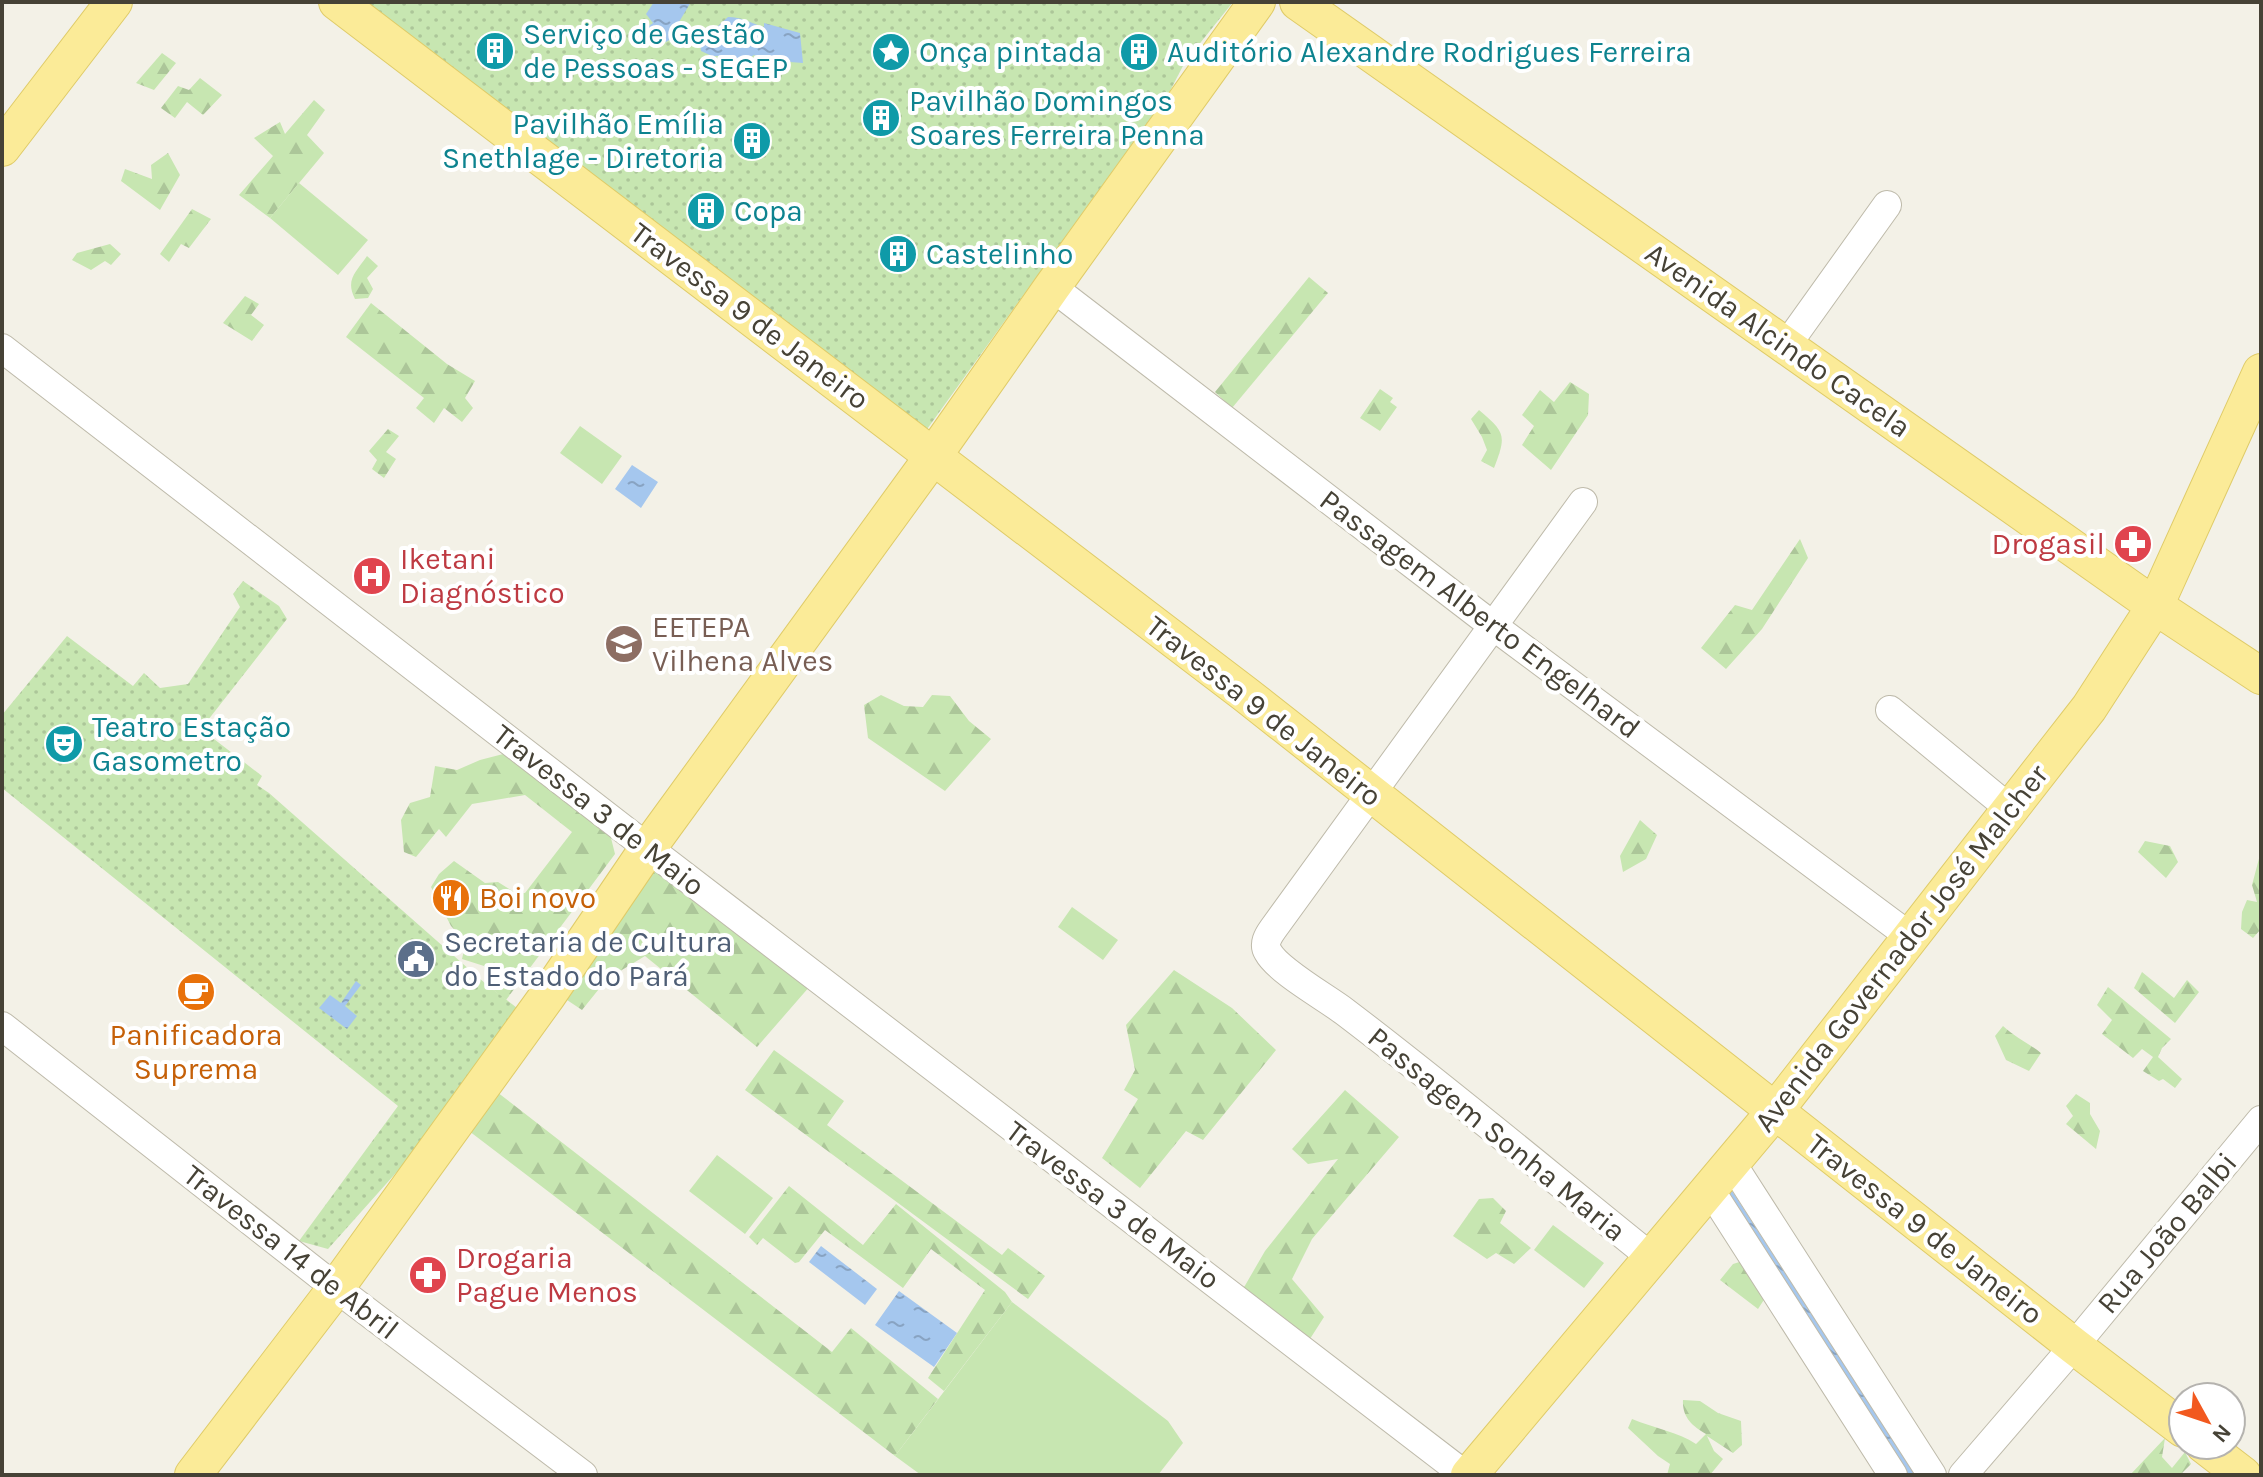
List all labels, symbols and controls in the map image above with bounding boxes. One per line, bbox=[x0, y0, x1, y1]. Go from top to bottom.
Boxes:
place label: Serviço de Gestão de Pessoas - SEGEP bbox=[523, 16, 788, 86]
building icon: Serviço de Gestão de Pessoas - SEGEP bbox=[474, 30, 516, 72]
place icon: Onça pintada bbox=[870, 31, 912, 73]
building icon: Auditório Alexandre Rodrigues Ferreira bbox=[1118, 31, 1160, 73]
place label: Onça pintada bbox=[919, 34, 1102, 70]
place label: Auditório Alexandre Rodrigues Ferreira bbox=[1167, 34, 1692, 70]
place label: Pavilhão Domingos Soares Ferreira Penna bbox=[909, 83, 1205, 153]
building icon: Pavilhão Domingos Soares Ferreira Penna bbox=[860, 97, 902, 139]
place label: Pavilhão Emília Snethlage - Diretoria bbox=[442, 106, 724, 176]
building icon: Pavilhão Emília Snethlage - Diretoria bbox=[731, 120, 773, 162]
building icon: Copa bbox=[685, 190, 727, 232]
place label: Copa bbox=[734, 193, 803, 229]
street label: Travessa 9 de Janeiro bbox=[624, 215, 876, 417]
building icon: Castelinho bbox=[877, 233, 919, 275]
street label: Avenida Alcindo Cacela bbox=[1638, 235, 1918, 445]
place label: Castelinho bbox=[926, 236, 1073, 272]
street label: Passagem Alberto Engelhard bbox=[1313, 482, 1647, 746]
pharmacy icon: Drogasil bbox=[2112, 523, 2154, 565]
place label: Drogasil bbox=[1991, 526, 2105, 562]
place label: Iketani Diagnóstico bbox=[400, 541, 565, 611]
hospital icon: Iketani Diagnóstico bbox=[351, 555, 393, 597]
street label: Travessa 9 de Janeiro bbox=[1139, 608, 1389, 814]
place label: EETEPA Vilhena Alves bbox=[652, 609, 833, 679]
school or university icon: EETEPA Vilhena Alves bbox=[603, 623, 645, 665]
place label: Teatro Estação Gasometro bbox=[92, 709, 291, 779]
street label: Travessa 3 de Maio bbox=[486, 716, 712, 904]
theatre icon: Teatro Estação Gasometro bbox=[43, 723, 85, 765]
street label: Avenida Governador José Malcher bbox=[1746, 757, 2056, 1139]
restaurant icon: Boi novo bbox=[430, 877, 472, 919]
place label: Boi novo bbox=[479, 880, 596, 916]
place label: Secretaria de Cultura do Estado do Pará bbox=[444, 924, 733, 994]
public building icon: Secretaria de Cultura do Estado do Pará bbox=[395, 938, 437, 980]
cafe icon: Panificadora Suprema bbox=[175, 971, 217, 1013]
place label: Panificadora Suprema bbox=[110, 1017, 282, 1087]
street label: Passagem Sonha Maria bbox=[1361, 1019, 1633, 1249]
street label: Travessa 3 de Maio bbox=[999, 1113, 1227, 1297]
street label: Travessa 9 de Janeiro bbox=[1800, 1126, 2050, 1332]
street label: Rua João Balbi bbox=[2089, 1145, 2245, 1321]
street label: Travessa 14 de Abril bbox=[176, 1157, 406, 1347]
place label: Drogaria Pague Menos bbox=[456, 1240, 638, 1310]
pharmacy icon: Drogaria Pague Menos bbox=[407, 1254, 449, 1296]
north arrow bbox=[2167, 1381, 2247, 1461]
text: N bbox=[2207, 1419, 2237, 1448]

